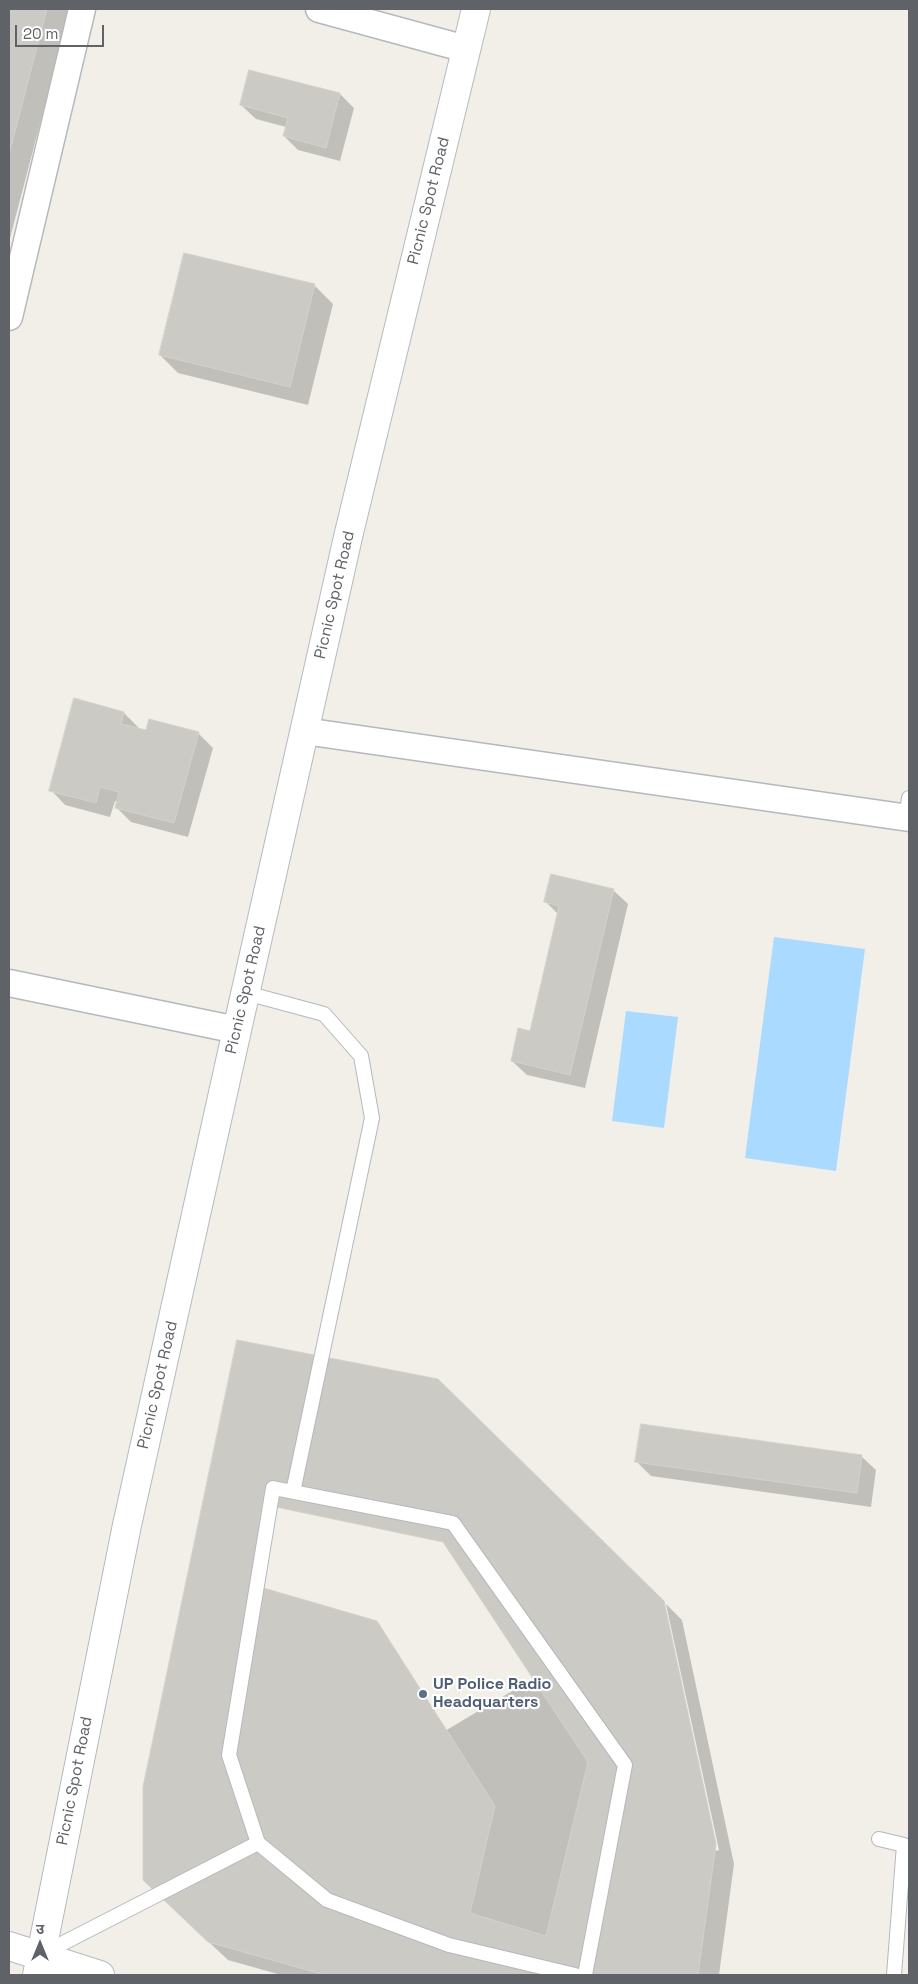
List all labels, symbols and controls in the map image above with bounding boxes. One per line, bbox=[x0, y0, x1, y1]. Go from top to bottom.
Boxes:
scale bar bbox=[18, 15, 106, 47]
text: 20 m bbox=[23, 24, 58, 43]
street label: Picnic Spot Road bbox=[404, 135, 454, 267]
street label: Picnic Spot Road bbox=[311, 529, 359, 661]
street label: Picnic Spot Road bbox=[222, 924, 270, 1056]
street label: Picnic Spot Road bbox=[134, 1319, 182, 1451]
place label: UP Police Radio Headquarters bbox=[433, 1675, 551, 1713]
marker: UP Police Radio Headquarters bbox=[417, 1688, 429, 1700]
street label: Picnic Spot Road bbox=[53, 1715, 97, 1847]
north arrow bbox=[15, 1919, 65, 1969]
text: उ bbox=[36, 1920, 44, 1938]

